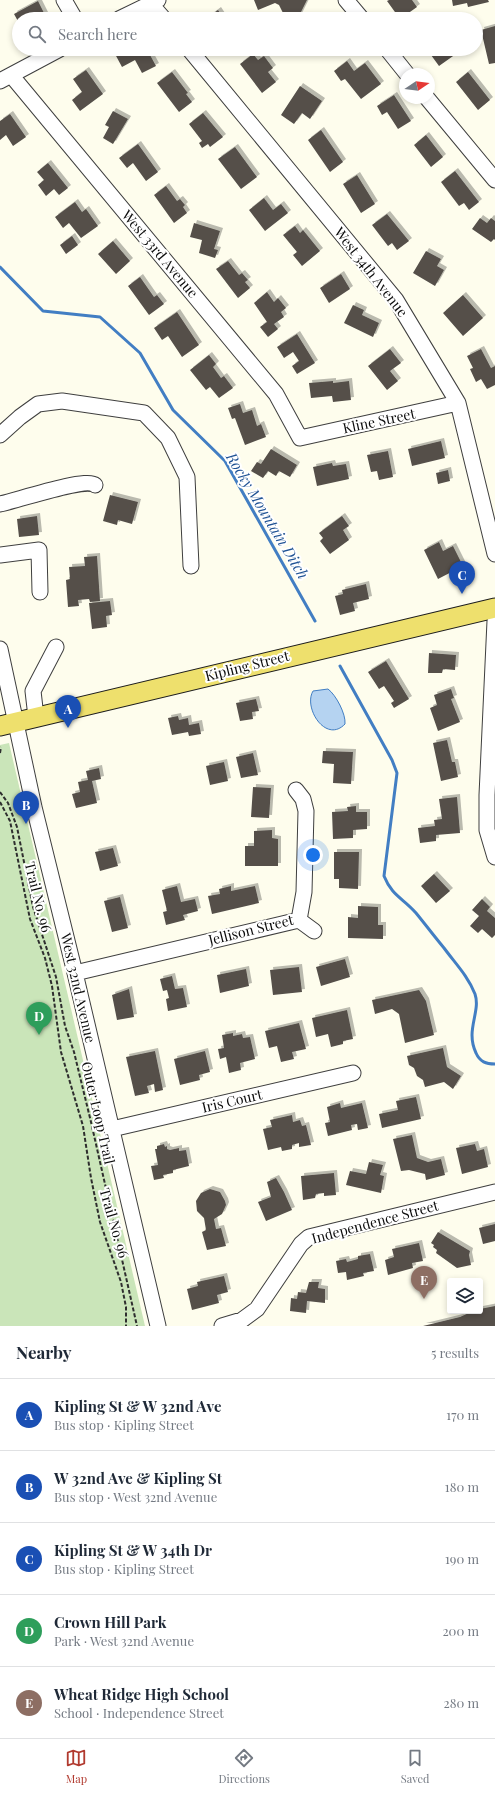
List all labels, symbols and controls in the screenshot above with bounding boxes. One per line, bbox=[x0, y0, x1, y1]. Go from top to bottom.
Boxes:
search box bbox=[12, 12, 483, 56]
icon: search bbox=[26, 23, 48, 45]
text: Search here bbox=[58, 24, 137, 44]
north arrow bbox=[399, 68, 435, 104]
street label: West 33rd Avenue bbox=[117, 205, 203, 302]
street label: West 34th Avenue bbox=[330, 222, 412, 320]
street label: Kline Street bbox=[341, 403, 418, 437]
water label: Rocky Mountain Ditch bbox=[222, 448, 314, 583]
pin: C bbox=[449, 561, 475, 594]
street label: Kipling Street bbox=[203, 646, 292, 685]
pin: A bbox=[55, 695, 81, 728]
pin: B bbox=[13, 791, 39, 824]
your location bbox=[303, 845, 323, 865]
street label: Trail No. 96 bbox=[21, 860, 56, 934]
street label: Jellison Street bbox=[205, 910, 296, 949]
street label: West 32nd Avenue bbox=[56, 930, 100, 1045]
pin: D bbox=[26, 1002, 52, 1035]
street label: Outer Loop Trail bbox=[77, 1060, 120, 1166]
street label: Iris Court bbox=[200, 1084, 265, 1117]
street label: Trail No. 96 bbox=[95, 1186, 134, 1260]
street label: Independence Street bbox=[309, 1195, 441, 1248]
pin: E bbox=[411, 1266, 437, 1299]
map controls bbox=[447, 1278, 483, 1314]
button: layers bbox=[447, 1278, 483, 1314]
text: Nearby bbox=[16, 1341, 71, 1363]
text: 5 results bbox=[431, 1344, 479, 1361]
text: Kipling St & W 32nd Ave bbox=[54, 1396, 221, 1416]
text: A bbox=[25, 1406, 33, 1423]
text: 170 m bbox=[446, 1406, 479, 1423]
text: Bus stop · Kipling Street bbox=[54, 1416, 194, 1433]
text: W 32nd Ave & Kipling St bbox=[54, 1468, 222, 1488]
text: B bbox=[25, 1478, 33, 1495]
text: 180 m bbox=[445, 1478, 479, 1495]
text: Bus stop · West 32nd Avenue bbox=[54, 1488, 217, 1505]
text: Kipling St & W 34th Dr bbox=[54, 1540, 212, 1560]
text: C bbox=[24, 1550, 34, 1567]
text: 190 m bbox=[445, 1550, 479, 1567]
text: Bus stop · Kipling Street bbox=[54, 1560, 194, 1577]
text: Crown Hill Park bbox=[54, 1612, 166, 1632]
text: D bbox=[24, 1622, 34, 1639]
text: 200 m bbox=[442, 1622, 479, 1639]
text: Park · West 32nd Avenue bbox=[54, 1632, 194, 1649]
text: Wheat Ridge High School bbox=[54, 1684, 229, 1704]
text: E bbox=[25, 1694, 33, 1711]
text: 280 m bbox=[443, 1694, 479, 1711]
text: School · Independence Street bbox=[54, 1704, 224, 1721]
tab: Map bbox=[65, 1747, 87, 1786]
tab: Directions bbox=[218, 1747, 270, 1786]
tab: Saved bbox=[401, 1747, 429, 1786]

